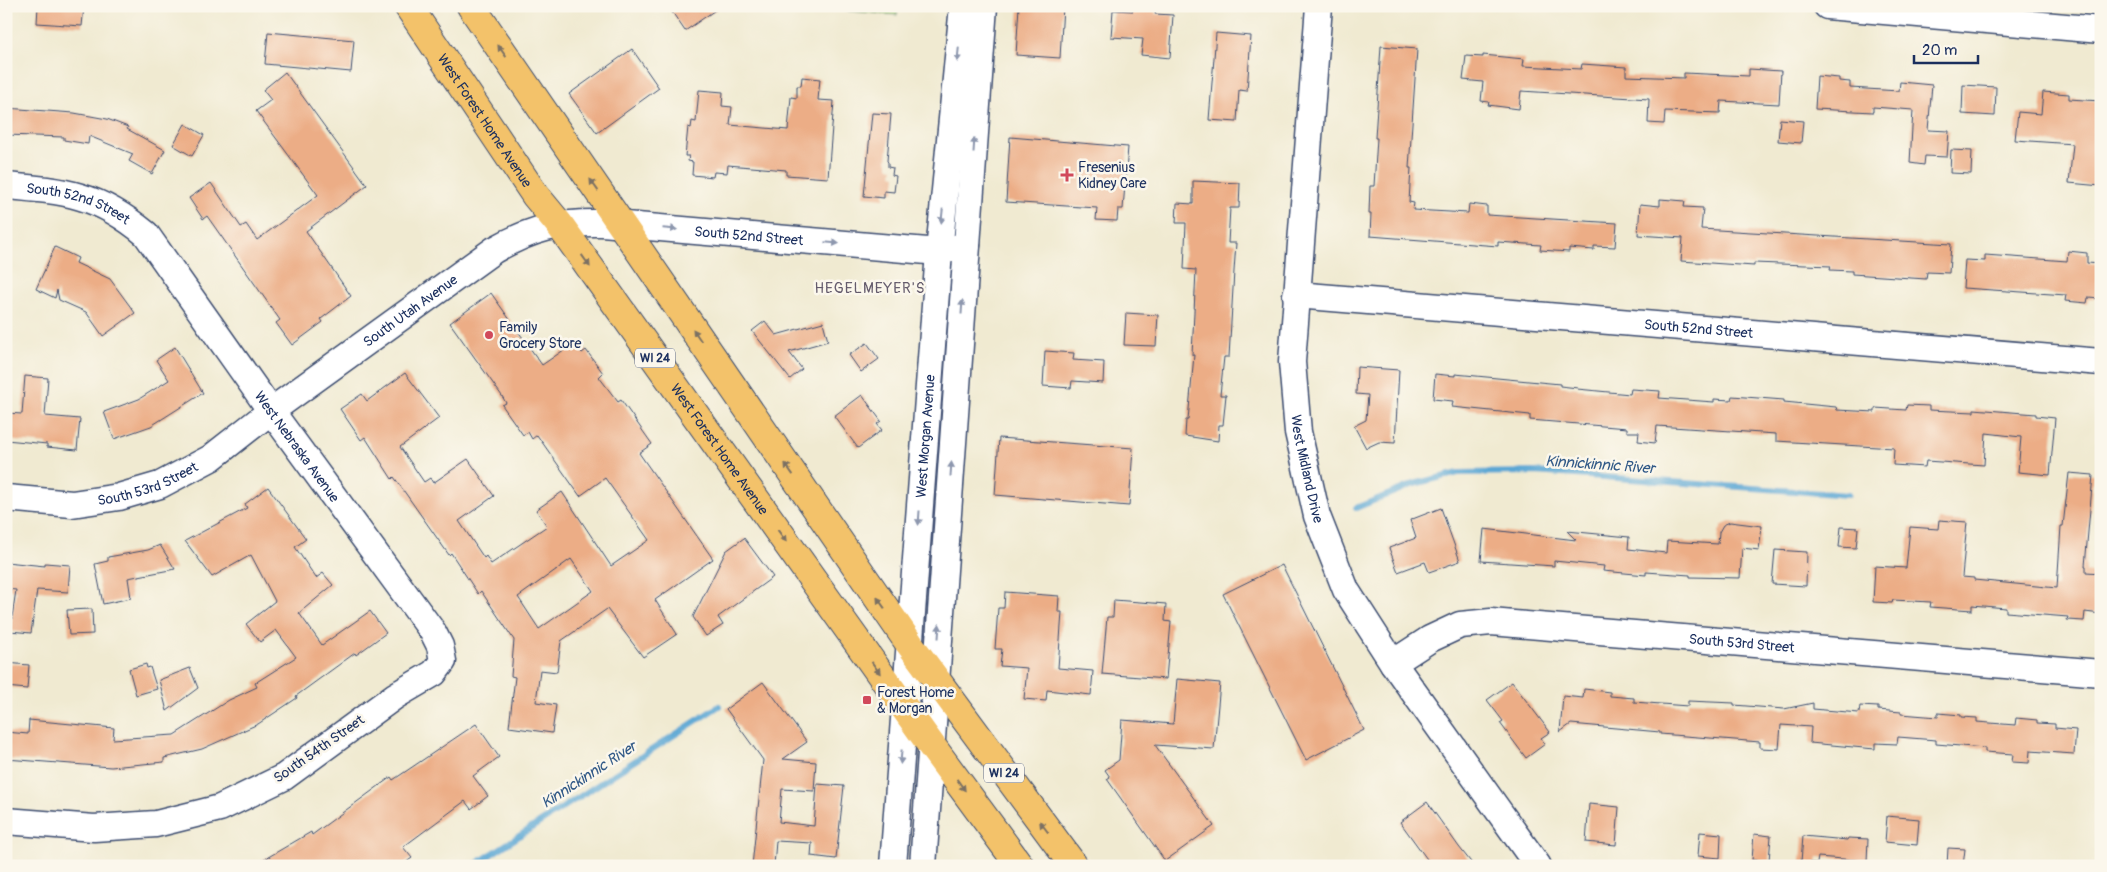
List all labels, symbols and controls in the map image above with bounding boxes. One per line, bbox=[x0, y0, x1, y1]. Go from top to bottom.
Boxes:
scale bar bbox=[1914, 32, 1978, 64]
text: 20 m bbox=[1922, 41, 1957, 60]
one-way arrow bbox=[497, 44, 507, 58]
one-way arrow bbox=[954, 47, 962, 63]
street label: West Forest Home Avenue bbox=[434, 51, 536, 191]
one-way arrow bbox=[970, 136, 978, 152]
place label: Fresenius Kidney Care bbox=[1078, 159, 1147, 192]
marker: Fresenius Kidney Care bbox=[1060, 168, 1074, 182]
one-way arrow bbox=[589, 178, 599, 192]
street label: South 52nd Street bbox=[26, 179, 134, 228]
one-way arrow bbox=[938, 209, 946, 225]
street label: South 52nd Street bbox=[694, 222, 804, 249]
one-way arrow bbox=[663, 226, 679, 234]
one-way arrow bbox=[824, 240, 840, 248]
one-way arrow bbox=[580, 255, 590, 268]
street label: South Utah Avenue bbox=[360, 271, 461, 350]
district label: HEGELMEYER'S bbox=[814, 279, 926, 298]
one-way arrow bbox=[959, 298, 967, 314]
street label: South 52nd Street bbox=[1643, 316, 1754, 342]
place label: Family Grocery Store bbox=[499, 319, 582, 352]
one-way arrow bbox=[692, 328, 702, 342]
marker: Family Grocery Store bbox=[483, 329, 495, 341]
road number: WI 24 bbox=[635, 348, 675, 368]
street label: West Morgan Avenue bbox=[912, 374, 938, 499]
street label: West Forest Home Avenue bbox=[667, 380, 772, 518]
street label: West Nebraska Avenue bbox=[251, 388, 343, 505]
street label: West Midland Drive bbox=[1288, 414, 1327, 526]
water label: Kinnickinnic River bbox=[1545, 452, 1657, 478]
street label: South 53rd Street bbox=[96, 458, 201, 509]
one-way arrow bbox=[947, 460, 955, 476]
one-way arrow bbox=[784, 462, 794, 476]
one-way arrow bbox=[914, 510, 922, 526]
one-way arrow bbox=[777, 529, 787, 543]
one-way arrow bbox=[877, 596, 886, 610]
one-way arrow bbox=[935, 622, 943, 638]
street label: South 53rd Street bbox=[1688, 630, 1796, 656]
one-way arrow bbox=[871, 661, 881, 675]
place label: Forest Home & Morgan bbox=[877, 684, 954, 717]
marker: Forest Home & Morgan bbox=[861, 694, 873, 706]
street label: South 54th Street bbox=[270, 711, 368, 787]
water label: Kinnickinnic River bbox=[538, 736, 641, 813]
one-way arrow bbox=[897, 749, 905, 765]
road number: WI 24 bbox=[984, 764, 1024, 782]
one-way arrow bbox=[955, 778, 965, 791]
one-way arrow bbox=[1039, 821, 1050, 834]

